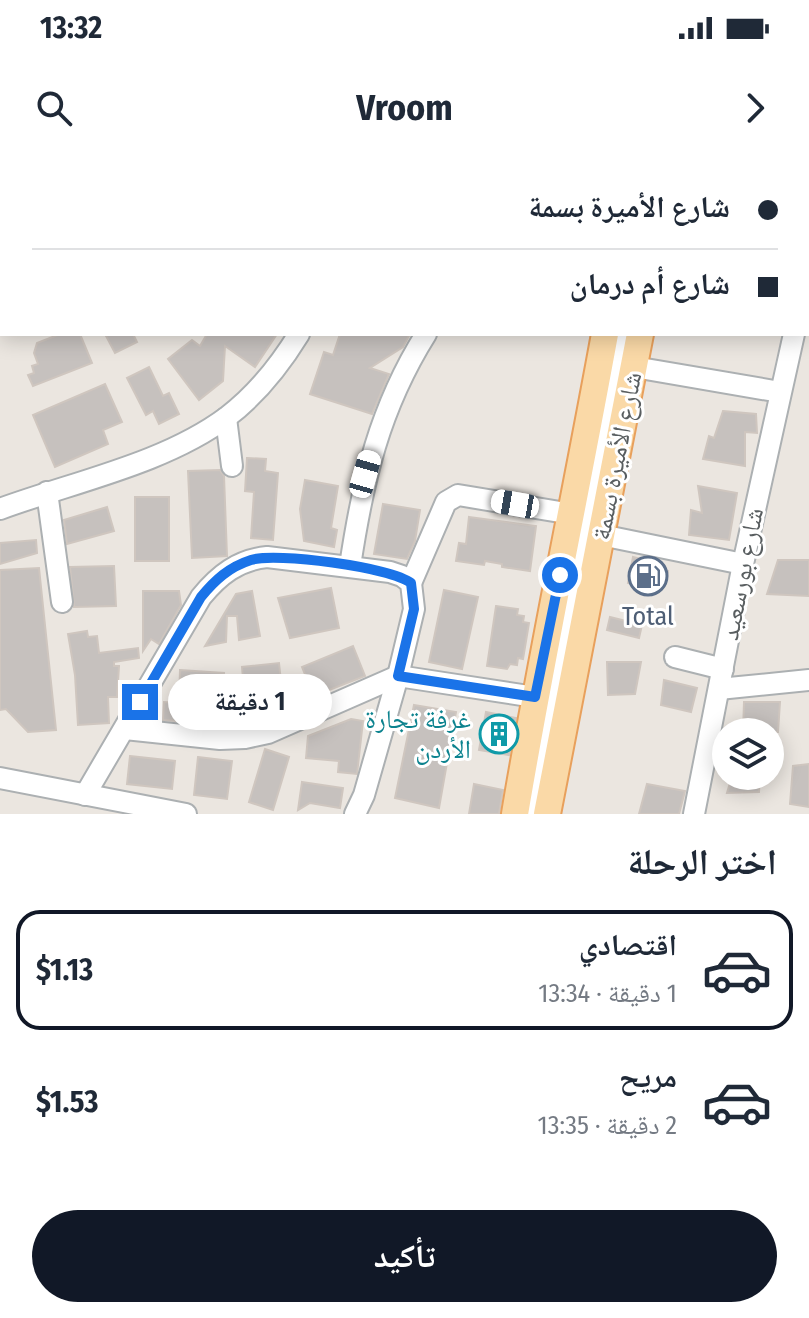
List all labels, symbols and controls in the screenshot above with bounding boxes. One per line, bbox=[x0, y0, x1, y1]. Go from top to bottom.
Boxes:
text: 13:32 bbox=[40, 10, 102, 46]
icon: search bbox=[32, 86, 76, 130]
text: Vroom bbox=[356, 86, 453, 130]
icon: forward bbox=[733, 86, 777, 130]
text: شارع الأميرة بسمة bbox=[528, 189, 730, 225]
text: شارع أم درمان bbox=[570, 266, 730, 302]
street label: شارع الأميرة بسمة bbox=[586, 369, 648, 543]
car bbox=[347, 448, 383, 500]
car bbox=[489, 488, 541, 520]
street label: شارع بورسعيد bbox=[714, 505, 770, 643]
fuel station icon: Total bbox=[627, 555, 669, 597]
route start bbox=[542, 557, 578, 593]
place label: Total bbox=[622, 601, 674, 632]
callout: 1 دقيقة bbox=[168, 674, 332, 730]
route end bbox=[122, 684, 158, 720]
text: 1 دقيقة bbox=[214, 686, 286, 717]
place label: غرفة تجارة الأردن bbox=[365, 704, 471, 765]
building icon: غرفة تجارة الأردن bbox=[478, 713, 520, 755]
map controls bbox=[712, 718, 784, 790]
button: layers bbox=[712, 718, 784, 790]
text: اختر الرحلة bbox=[628, 840, 777, 884]
text: اقتصادي bbox=[579, 927, 677, 963]
icon: car bbox=[701, 934, 773, 1006]
text: $1.13 bbox=[36, 952, 93, 988]
text: 1 دقيقة · 13:34 bbox=[538, 978, 677, 1009]
text: مريح bbox=[619, 1059, 677, 1095]
icon: car bbox=[701, 1066, 773, 1138]
text: $1.53 bbox=[36, 1084, 98, 1120]
text: 2 دقيقة · 13:35 bbox=[538, 1110, 677, 1141]
button: تأكيد bbox=[32, 1210, 777, 1302]

